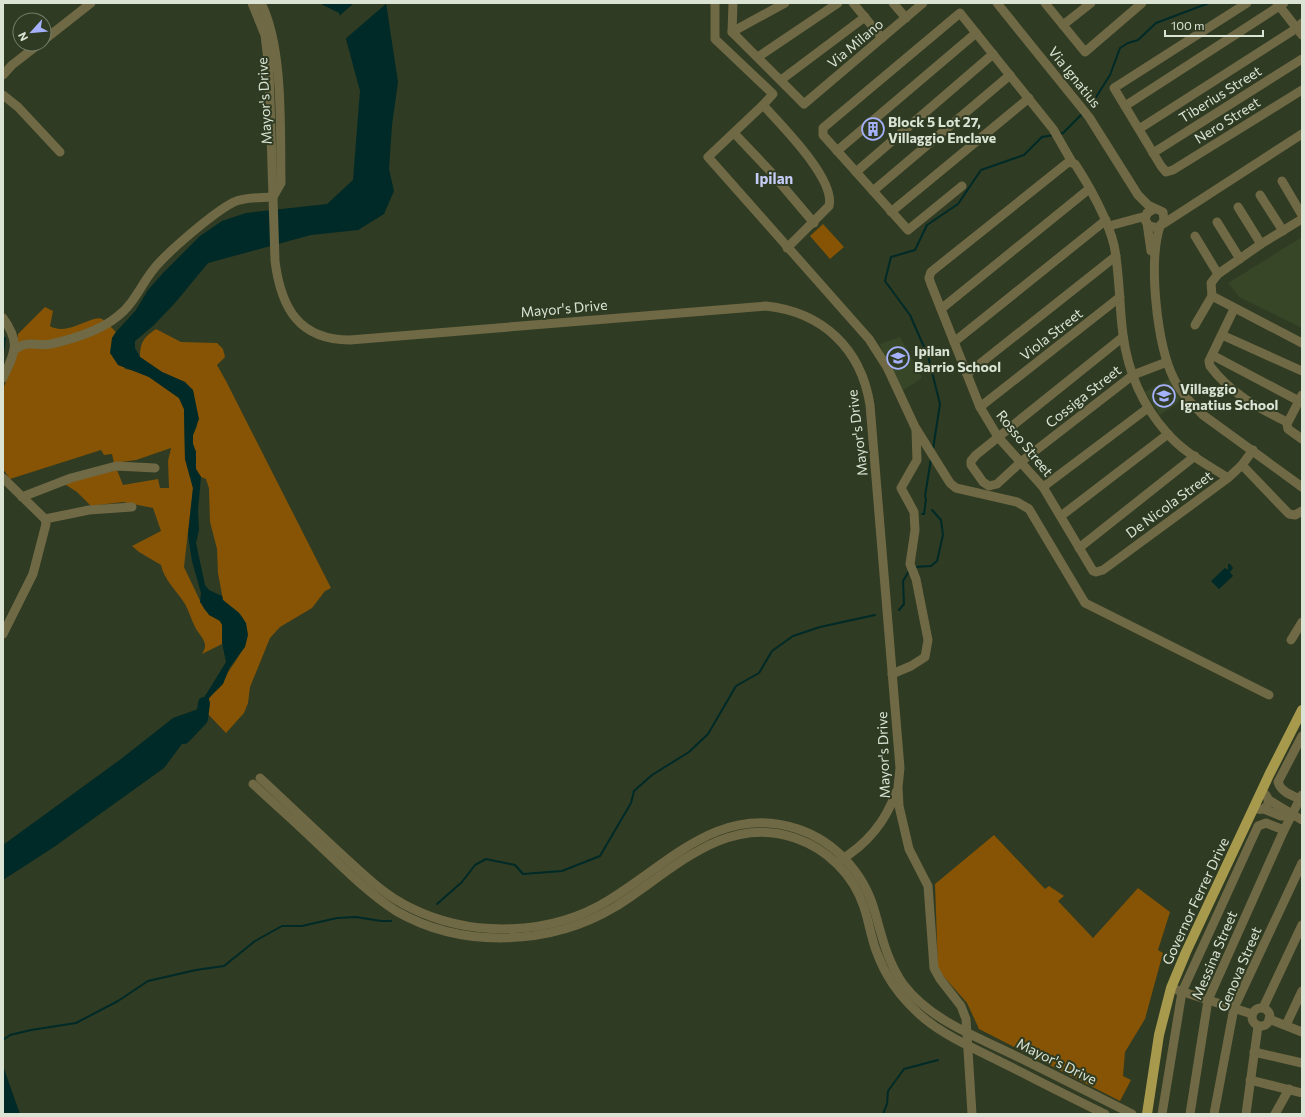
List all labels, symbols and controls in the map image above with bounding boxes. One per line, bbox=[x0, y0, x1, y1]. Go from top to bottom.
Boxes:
north arrow bbox=[12, 12, 52, 52]
scale bar bbox=[1165, 12, 1263, 38]
street label: Via Milano bbox=[824, 15, 886, 71]
text: 100 m bbox=[1171, 18, 1205, 32]
text: N bbox=[15, 30, 30, 43]
street label: Via Ignatius bbox=[1045, 43, 1105, 111]
street label: Mayor's Drive bbox=[253, 57, 275, 145]
street label: Tiberius Street bbox=[1176, 62, 1265, 126]
street label: Nero Street bbox=[1191, 93, 1263, 147]
place label: Block 5 Lot 27, Villaggio Enclave bbox=[888, 113, 996, 146]
building icon: Block 5 Lot 27, Villaggio Enclave bbox=[860, 116, 886, 142]
district label: Ipilan bbox=[755, 169, 793, 187]
street label: Mayor's Drive bbox=[520, 296, 608, 320]
street label: Viola Street bbox=[1016, 304, 1086, 364]
place label: Ipilan Barrio School bbox=[914, 342, 1001, 375]
school or university icon: Ipilan Barrio School bbox=[885, 345, 911, 371]
street label: Cossiga Street bbox=[1042, 361, 1124, 431]
place label: Villaggio Ignatius School bbox=[1180, 380, 1278, 413]
school or university icon: Villaggio Ignatius School bbox=[1151, 383, 1177, 409]
street label: Mayor's Drive bbox=[843, 389, 871, 477]
street label: Rosso Street bbox=[993, 406, 1057, 480]
street label: De Nicola Street bbox=[1122, 467, 1216, 541]
street label: Mayor's Drive bbox=[873, 711, 893, 799]
street label: Governor Ferrer Drive bbox=[1158, 835, 1232, 967]
street label: Messina Street bbox=[1188, 908, 1240, 1002]
street label: Genova Street bbox=[1214, 924, 1265, 1014]
street label: Mayor's Drive bbox=[1014, 1034, 1100, 1088]

